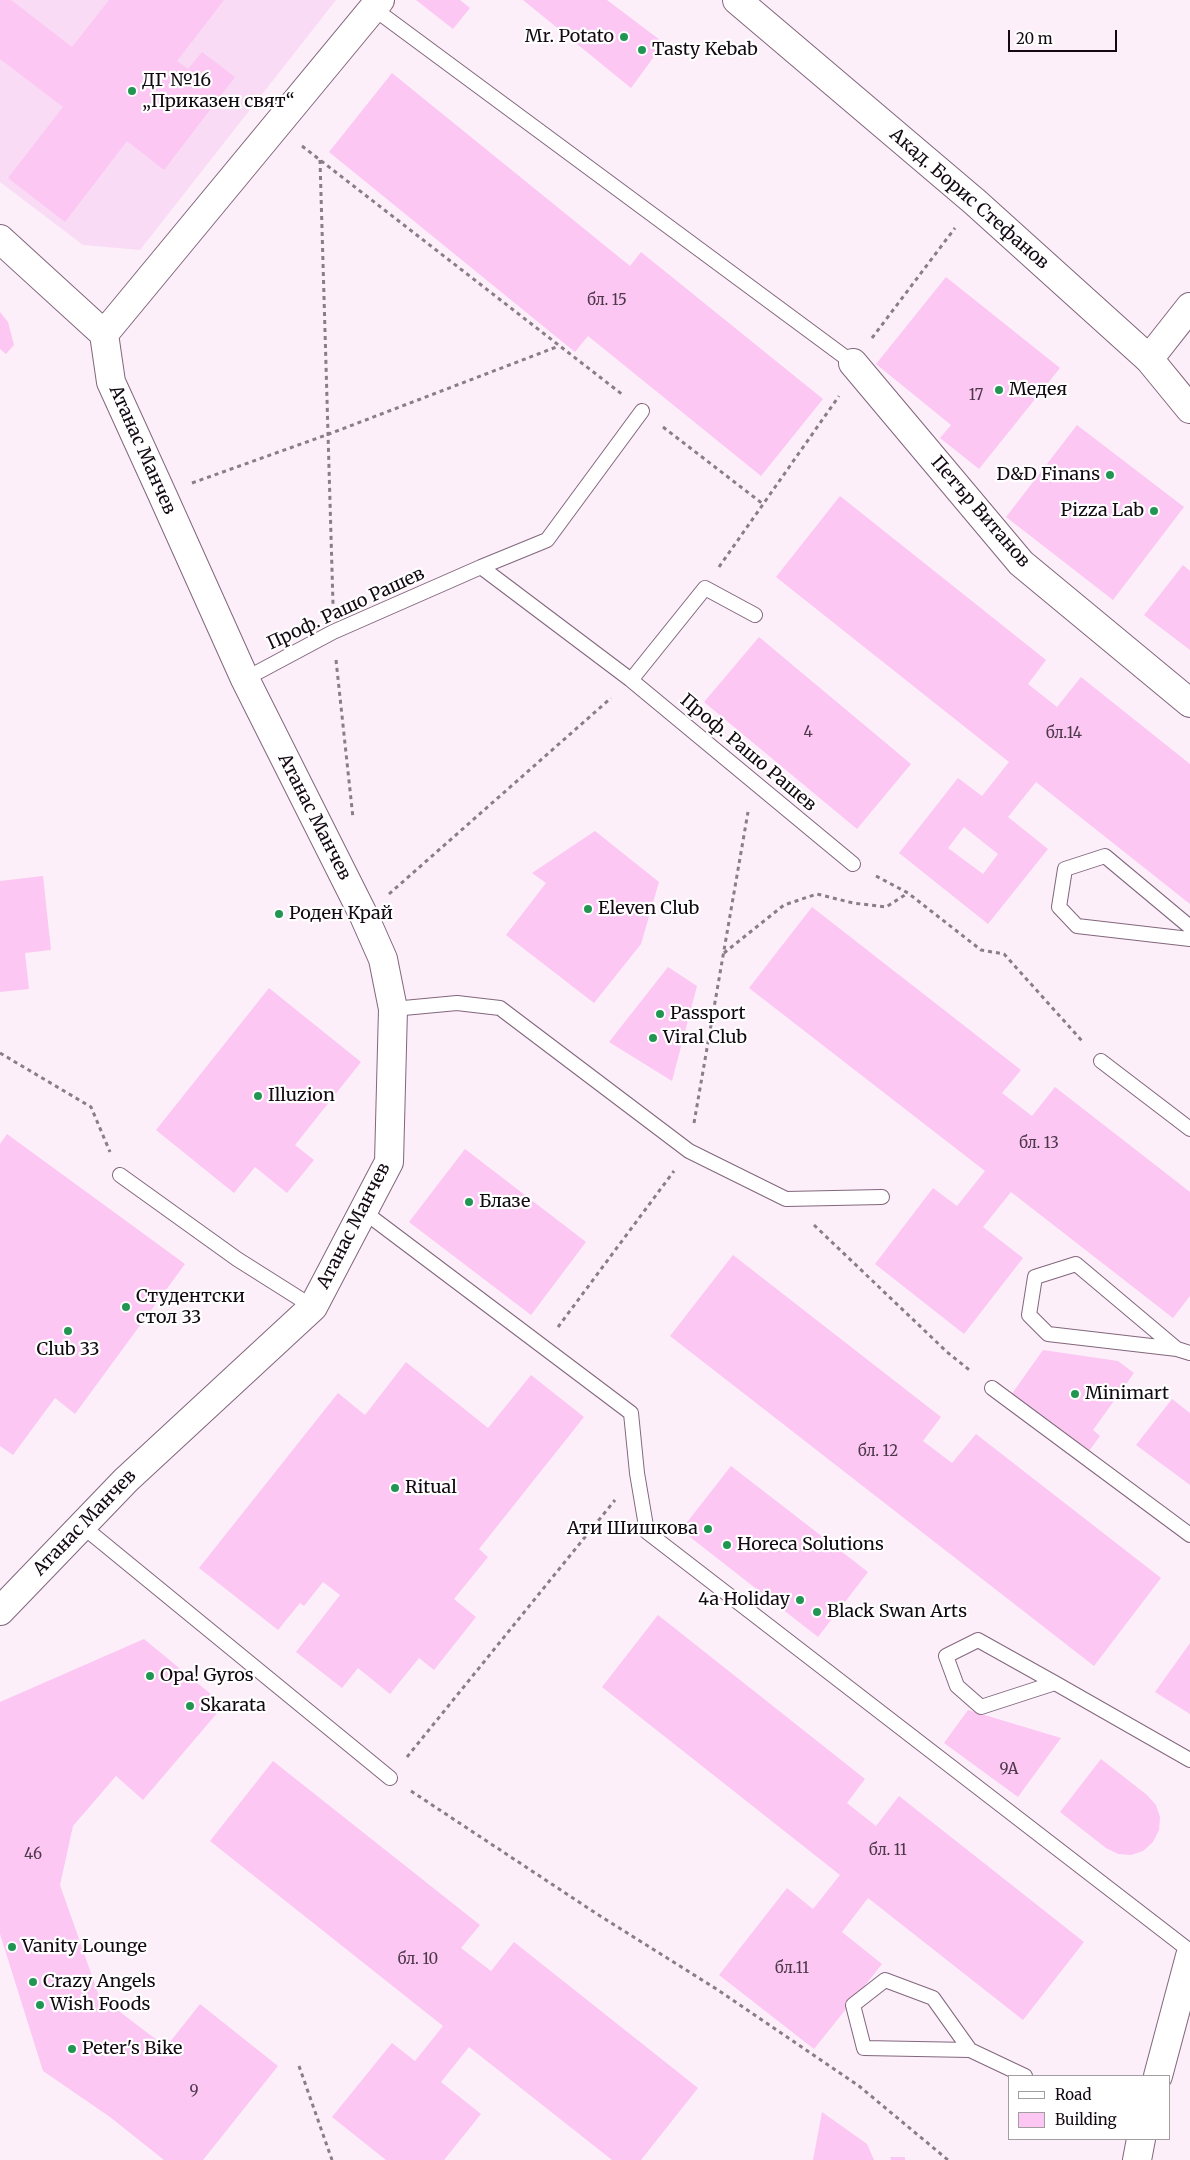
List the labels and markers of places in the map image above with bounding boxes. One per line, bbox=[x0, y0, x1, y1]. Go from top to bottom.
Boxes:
place label: Mr. Potato bbox=[525, 26, 614, 48]
marker: Mr. Potato bbox=[618, 31, 630, 43]
place label: Tasty Kebab bbox=[652, 39, 758, 61]
marker: Tasty Kebab bbox=[636, 44, 648, 56]
place label: ДГ №16 „Приказен свят“ bbox=[142, 70, 295, 112]
marker: ДГ №16 „Приказен свят“ bbox=[126, 85, 138, 97]
place label: Медея bbox=[1009, 379, 1067, 401]
marker: Медея bbox=[993, 384, 1005, 396]
place label: D&D Finans bbox=[997, 464, 1100, 486]
marker: D&D Finans bbox=[1104, 469, 1116, 481]
place label: Pizza Lab bbox=[1061, 500, 1144, 522]
marker: Pizza Lab bbox=[1148, 505, 1160, 517]
place label: Eleven Club bbox=[598, 898, 699, 920]
place label: Роден Край bbox=[289, 903, 393, 925]
marker: Eleven Club bbox=[582, 903, 594, 915]
marker: Роден Край bbox=[273, 908, 285, 920]
place label: Passport bbox=[670, 1003, 746, 1025]
marker: Passport bbox=[654, 1008, 666, 1020]
place label: Viral Club bbox=[663, 1027, 747, 1049]
marker: Viral Club bbox=[647, 1032, 659, 1044]
place label: Illuzion bbox=[268, 1085, 335, 1107]
marker: Illuzion bbox=[252, 1090, 264, 1102]
place label: Блазе bbox=[479, 1191, 530, 1213]
marker: Блазе bbox=[463, 1196, 475, 1208]
place label: Студентски стол 33 bbox=[136, 1286, 245, 1328]
marker: Студентски стол 33 bbox=[120, 1301, 132, 1313]
marker: Club 33 bbox=[62, 1325, 74, 1337]
place label: Club 33 bbox=[37, 1339, 99, 1361]
place label: Minimart bbox=[1085, 1383, 1169, 1405]
marker: Minimart bbox=[1069, 1388, 1081, 1400]
place label: Ritual bbox=[405, 1477, 457, 1499]
marker: Ritual bbox=[389, 1482, 401, 1494]
place label: Ати Шишкова bbox=[567, 1518, 698, 1540]
marker: Ати Шишкова bbox=[702, 1523, 714, 1535]
place label: Horeca Solutions bbox=[737, 1534, 884, 1556]
marker: Horeca Solutions bbox=[721, 1539, 733, 1551]
place label: 4a Holiday bbox=[698, 1589, 790, 1611]
marker: 4a Holiday bbox=[794, 1594, 806, 1606]
place label: Black Swan Arts bbox=[827, 1601, 967, 1623]
marker: Black Swan Arts bbox=[811, 1606, 823, 1618]
place label: Opa! Gyros bbox=[160, 1665, 254, 1687]
marker: Opa! Gyros bbox=[144, 1670, 156, 1682]
place label: Skarata bbox=[200, 1695, 266, 1717]
marker: Skarata bbox=[184, 1700, 196, 1712]
place label: Vanity Lounge bbox=[22, 1936, 147, 1958]
marker: Vanity Lounge bbox=[6, 1941, 18, 1953]
place label: Crazy Angels bbox=[43, 1971, 156, 1993]
marker: Crazy Angels bbox=[27, 1976, 39, 1988]
place label: Wish Foods bbox=[50, 1994, 150, 2016]
marker: Wish Foods bbox=[34, 1999, 46, 2011]
place label: Peter's Bike bbox=[82, 2038, 182, 2060]
marker: Peter's Bike bbox=[66, 2043, 78, 2055]

